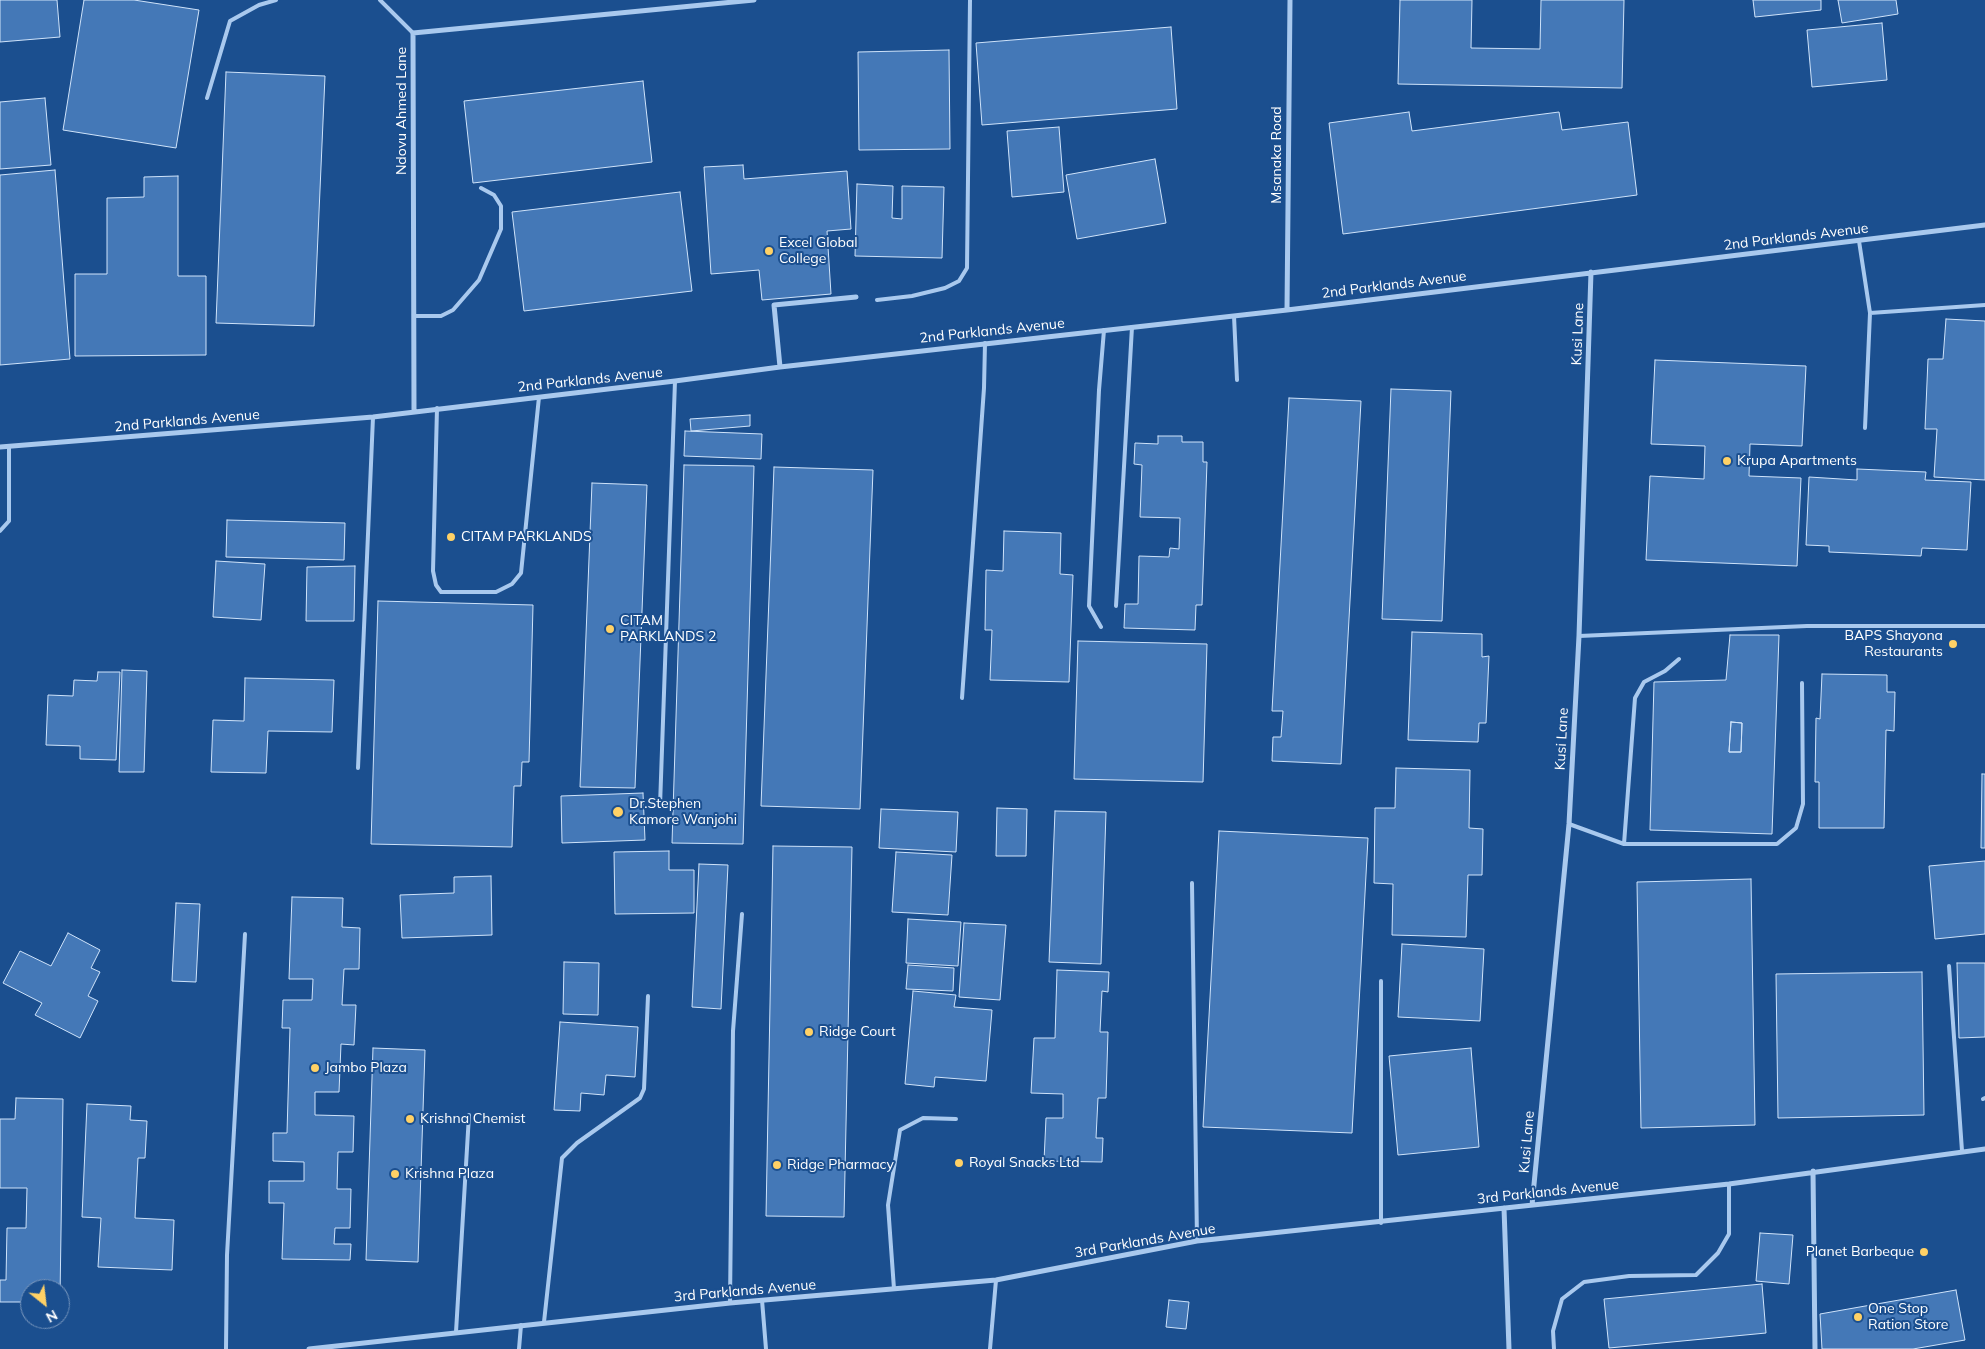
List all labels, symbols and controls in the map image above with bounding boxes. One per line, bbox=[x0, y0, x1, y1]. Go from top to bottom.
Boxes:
street label: Ndovu Ahmed Lane bbox=[394, 47, 410, 175]
street label: Msanaka Road bbox=[1269, 106, 1285, 204]
street label: 2nd Parklands Avenue bbox=[1723, 220, 1869, 254]
place label: Excel Global College bbox=[779, 235, 858, 268]
marker: Excel Global College bbox=[763, 245, 775, 257]
street label: 2nd Parklands Avenue bbox=[1321, 268, 1467, 302]
street label: Kusi Lane bbox=[1569, 302, 1587, 366]
street label: 2nd Parklands Avenue bbox=[919, 315, 1065, 347]
street label: 2nd Parklands Avenue bbox=[517, 364, 663, 396]
street label: 2nd Parklands Avenue bbox=[114, 406, 260, 436]
place label: Krupa Apartments bbox=[1737, 453, 1857, 469]
marker: Krupa Apartments bbox=[1721, 455, 1733, 467]
place label: CITAM PARKLANDS bbox=[461, 529, 592, 545]
marker: CITAM PARKLANDS bbox=[445, 531, 457, 543]
place label: CITAM PARKLANDS 2 bbox=[620, 613, 716, 646]
marker: CITAM PARKLANDS 2 bbox=[604, 623, 616, 635]
place label: BAPS Shayona Restaurants bbox=[1845, 628, 1943, 660]
marker: BAPS Shayona Restaurants bbox=[1947, 638, 1959, 650]
street label: Kusi Lane bbox=[1552, 707, 1572, 771]
place label: Dr.Stephen Kamore Wanjohi bbox=[629, 796, 737, 829]
marker: Dr.Stephen Kamore Wanjohi bbox=[611, 805, 625, 819]
place label: Ridge Court bbox=[819, 1024, 896, 1040]
marker: Ridge Court bbox=[803, 1026, 815, 1038]
place label: Jambo Plaza bbox=[325, 1060, 407, 1076]
marker: Jambo Plaza bbox=[309, 1062, 321, 1074]
street label: Kusi Lane bbox=[1516, 1110, 1538, 1174]
place label: Krishna Chemist bbox=[420, 1111, 525, 1127]
marker: Krishna Chemist bbox=[404, 1113, 416, 1125]
place label: Royal Snacks Ltd bbox=[969, 1155, 1080, 1171]
place label: Ridge Pharmacy bbox=[787, 1157, 894, 1173]
marker: Royal Snacks Ltd bbox=[953, 1157, 965, 1169]
marker: Ridge Pharmacy bbox=[771, 1159, 783, 1171]
place label: Krishna Plaza bbox=[405, 1166, 494, 1182]
marker: Krishna Plaza bbox=[389, 1168, 401, 1180]
street label: 3rd Parklands Avenue bbox=[1476, 1176, 1620, 1208]
street label: 3rd Parklands Avenue bbox=[1073, 1220, 1217, 1262]
place label: Planet Barbeque bbox=[1806, 1244, 1914, 1260]
marker: Planet Barbeque bbox=[1918, 1246, 1930, 1258]
street label: 3rd Parklands Avenue bbox=[673, 1276, 817, 1306]
north arrow bbox=[20, 1279, 70, 1329]
place label: One Stop Ration Store bbox=[1868, 1301, 1948, 1334]
text: N bbox=[43, 1306, 61, 1327]
marker: One Stop Ration Store bbox=[1852, 1311, 1864, 1323]

